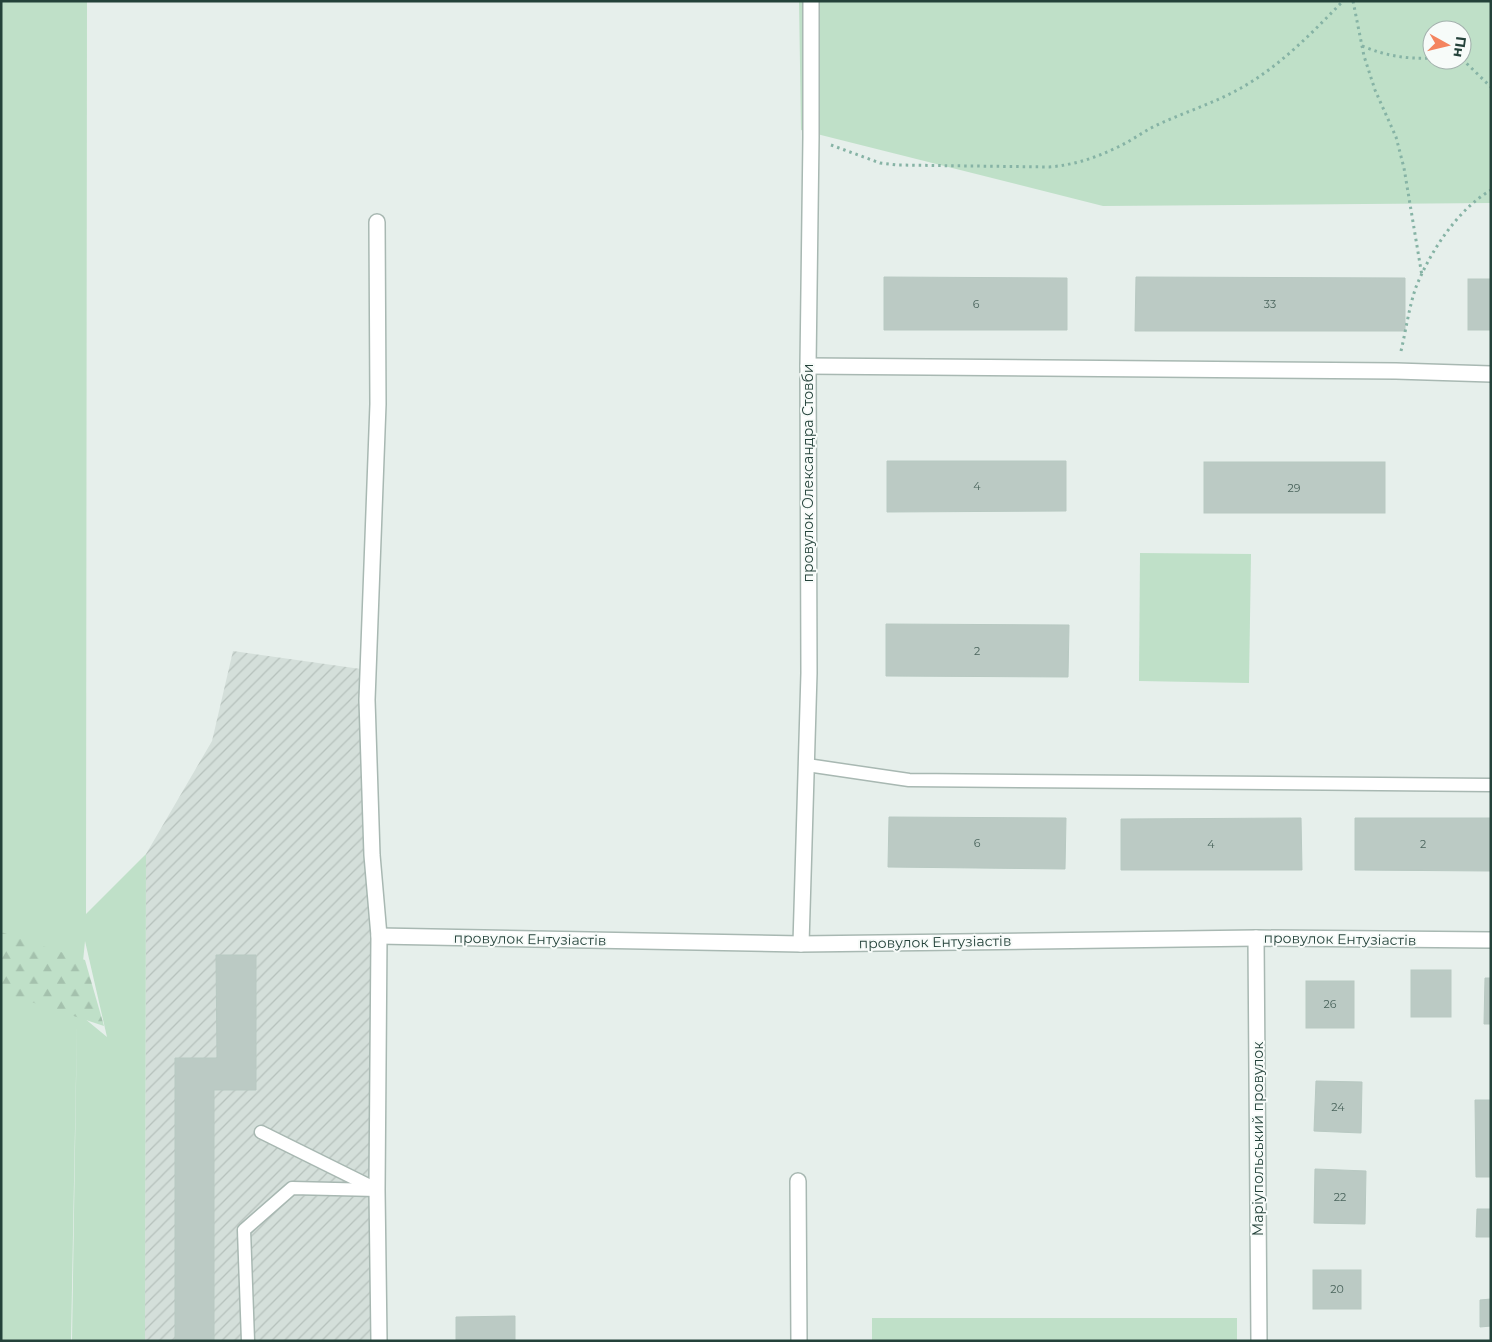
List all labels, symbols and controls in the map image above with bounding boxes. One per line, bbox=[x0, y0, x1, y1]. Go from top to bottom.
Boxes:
north arrow bbox=[1422, 20, 1472, 70]
text: Пн bbox=[1449, 35, 1470, 59]
house number: 6 bbox=[973, 297, 980, 311]
house number: 33 bbox=[1264, 297, 1276, 311]
street label: провулок Олександра Стовби bbox=[799, 364, 817, 582]
house number: 4 bbox=[973, 479, 981, 493]
house number: 29 bbox=[1288, 481, 1301, 495]
house number: 2 bbox=[974, 644, 980, 658]
house number: 6 bbox=[974, 836, 981, 850]
house number: 4 bbox=[1207, 837, 1215, 851]
house number: 2 bbox=[1420, 837, 1426, 851]
street label: провулок Ентузіастів bbox=[453, 929, 607, 949]
street label: провулок Ентузіастів bbox=[1263, 929, 1417, 949]
street label: провулок Ентузіастів bbox=[858, 932, 1012, 952]
house number: 26 bbox=[1324, 997, 1337, 1011]
street label: Маріупольський провулок bbox=[1249, 1042, 1267, 1236]
house number: 24 bbox=[1331, 1100, 1345, 1114]
house number: 22 bbox=[1334, 1190, 1346, 1204]
house number: 20 bbox=[1330, 1282, 1344, 1296]

